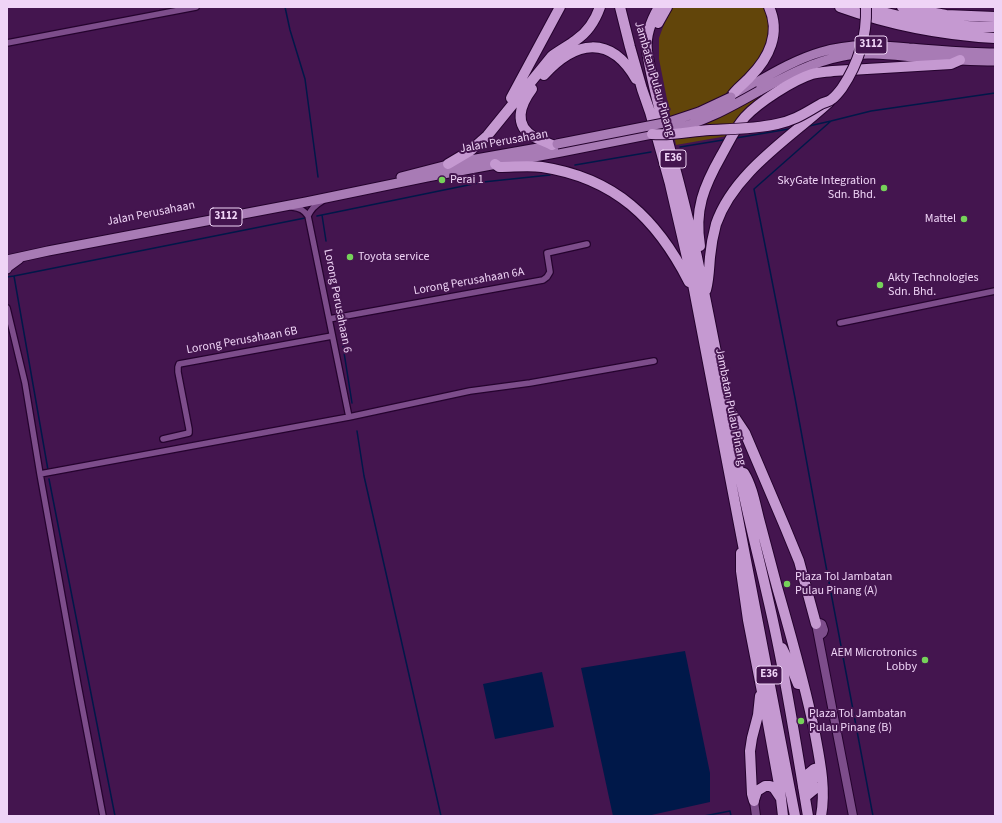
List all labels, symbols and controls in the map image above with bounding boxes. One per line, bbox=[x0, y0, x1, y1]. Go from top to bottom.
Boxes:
street label: Jambatan Pulau Pinang bbox=[631, 20, 677, 138]
road number: 3112 bbox=[855, 36, 887, 54]
street label: Jalan Perusahaan bbox=[459, 127, 549, 157]
road number: E36 bbox=[660, 150, 686, 168]
place label: Perai 1 bbox=[450, 173, 484, 187]
place label: SkyGate Integration Sdn. Bhd. bbox=[777, 174, 876, 202]
marker: Perai 1 bbox=[437, 175, 447, 185]
marker: SkyGate Integration Sdn. Bhd. bbox=[879, 183, 889, 193]
street label: Jalan Perusahaan bbox=[106, 198, 196, 230]
road number: 3112 bbox=[210, 208, 242, 226]
place label: Mattel bbox=[925, 212, 956, 226]
marker: Mattel bbox=[959, 214, 969, 224]
street label: Lorong Perusahaan 6 bbox=[320, 248, 354, 354]
place label: Toyota service bbox=[358, 250, 429, 264]
marker: Toyota service bbox=[345, 252, 355, 262]
street label: Lorong Perusahaan 6A bbox=[413, 265, 525, 299]
place label: Akty Technologies Sdn. Bhd. bbox=[888, 271, 978, 299]
marker: Akty Technologies Sdn. Bhd. bbox=[875, 280, 885, 290]
street label: Lorong Perusahaan 6B bbox=[185, 324, 299, 358]
street label: Jambatan Pulau Pinang bbox=[712, 347, 748, 467]
place label: Plaza Tol Jambatan Pulau Pinang (A) bbox=[795, 570, 892, 598]
marker: Plaza Tol Jambatan Pulau Pinang (A) bbox=[782, 579, 792, 589]
place label: AEM Microtronics Lobby bbox=[831, 646, 917, 674]
marker: AEM Microtronics Lobby bbox=[920, 655, 930, 665]
road number: E36 bbox=[756, 666, 782, 684]
place label: Plaza Tol Jambatan Pulau Pinang (B) bbox=[809, 707, 906, 735]
marker: Plaza Tol Jambatan Pulau Pinang (B) bbox=[796, 716, 806, 726]

